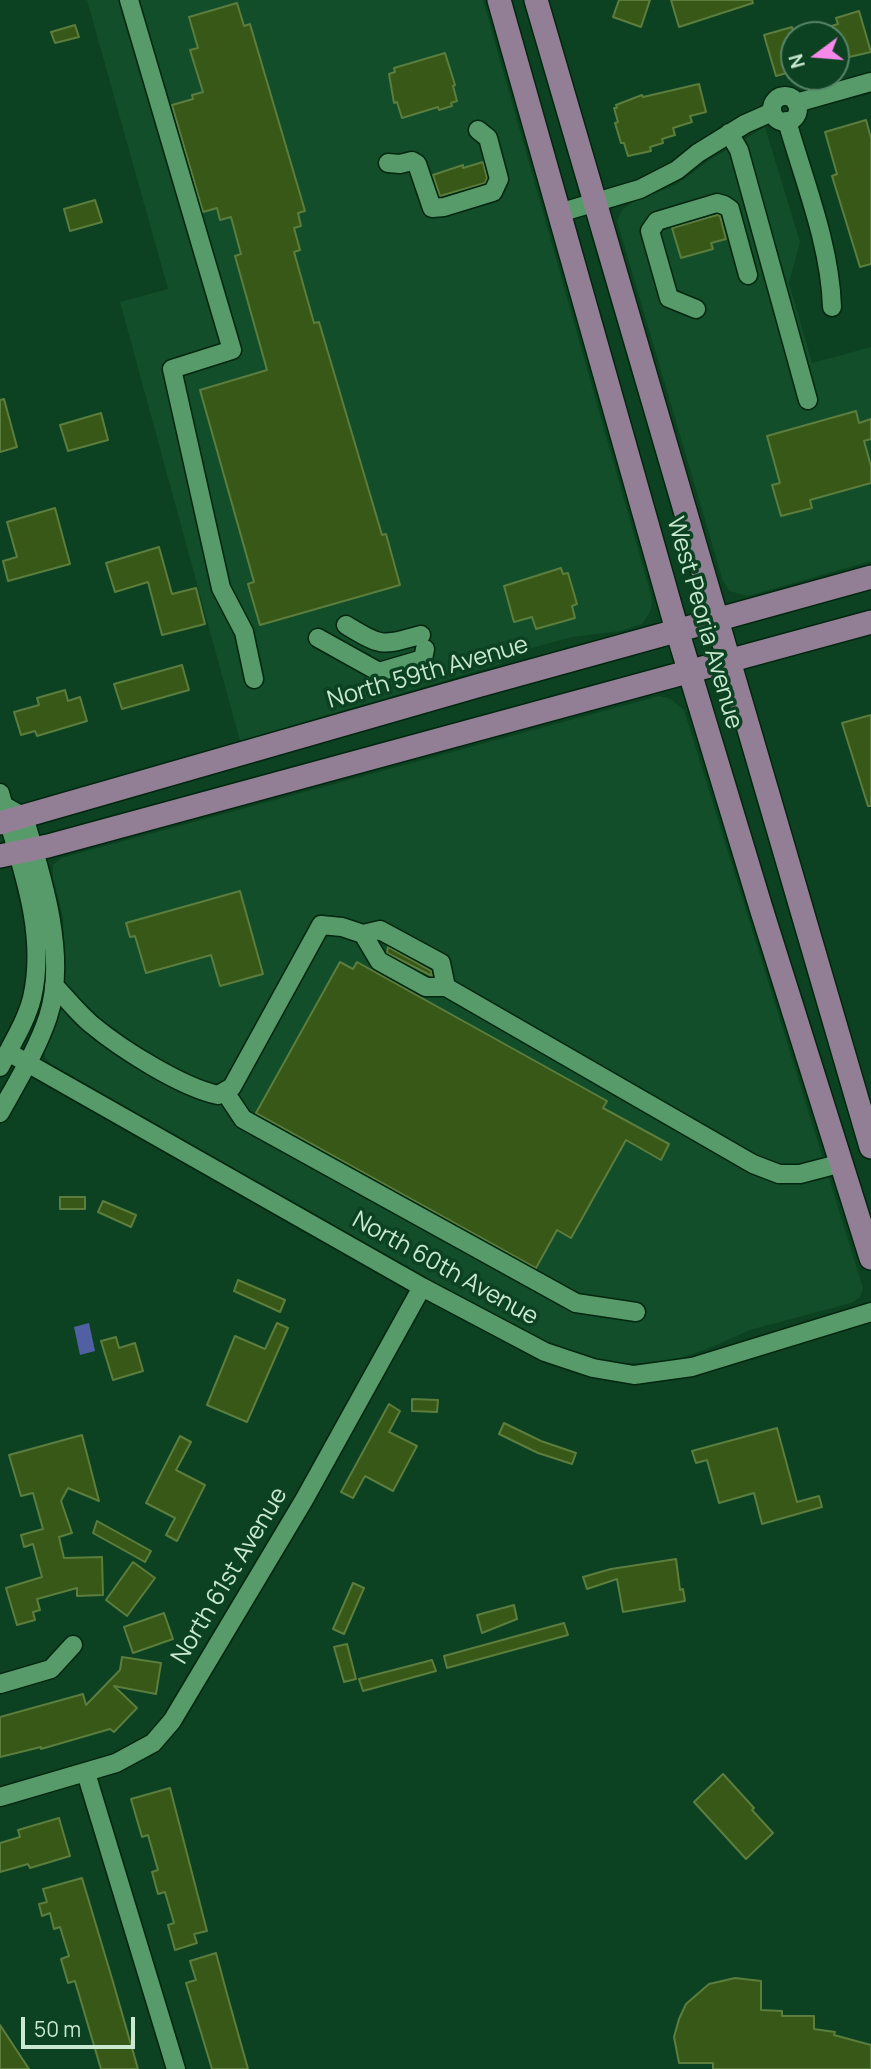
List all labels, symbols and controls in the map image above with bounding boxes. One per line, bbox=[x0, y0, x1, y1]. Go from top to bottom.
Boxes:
north arrow bbox=[780, 21, 850, 91]
text: N bbox=[782, 51, 811, 71]
street label: West Peoria Avenue bbox=[660, 514, 748, 732]
street label: North 59th Avenue bbox=[324, 631, 532, 715]
street label: North 60th Avenue bbox=[347, 1206, 543, 1332]
street label: North 61st Avenue bbox=[166, 1482, 294, 1670]
scale bar bbox=[24, 2002, 138, 2046]
text: 50 m bbox=[34, 2015, 81, 2043]

